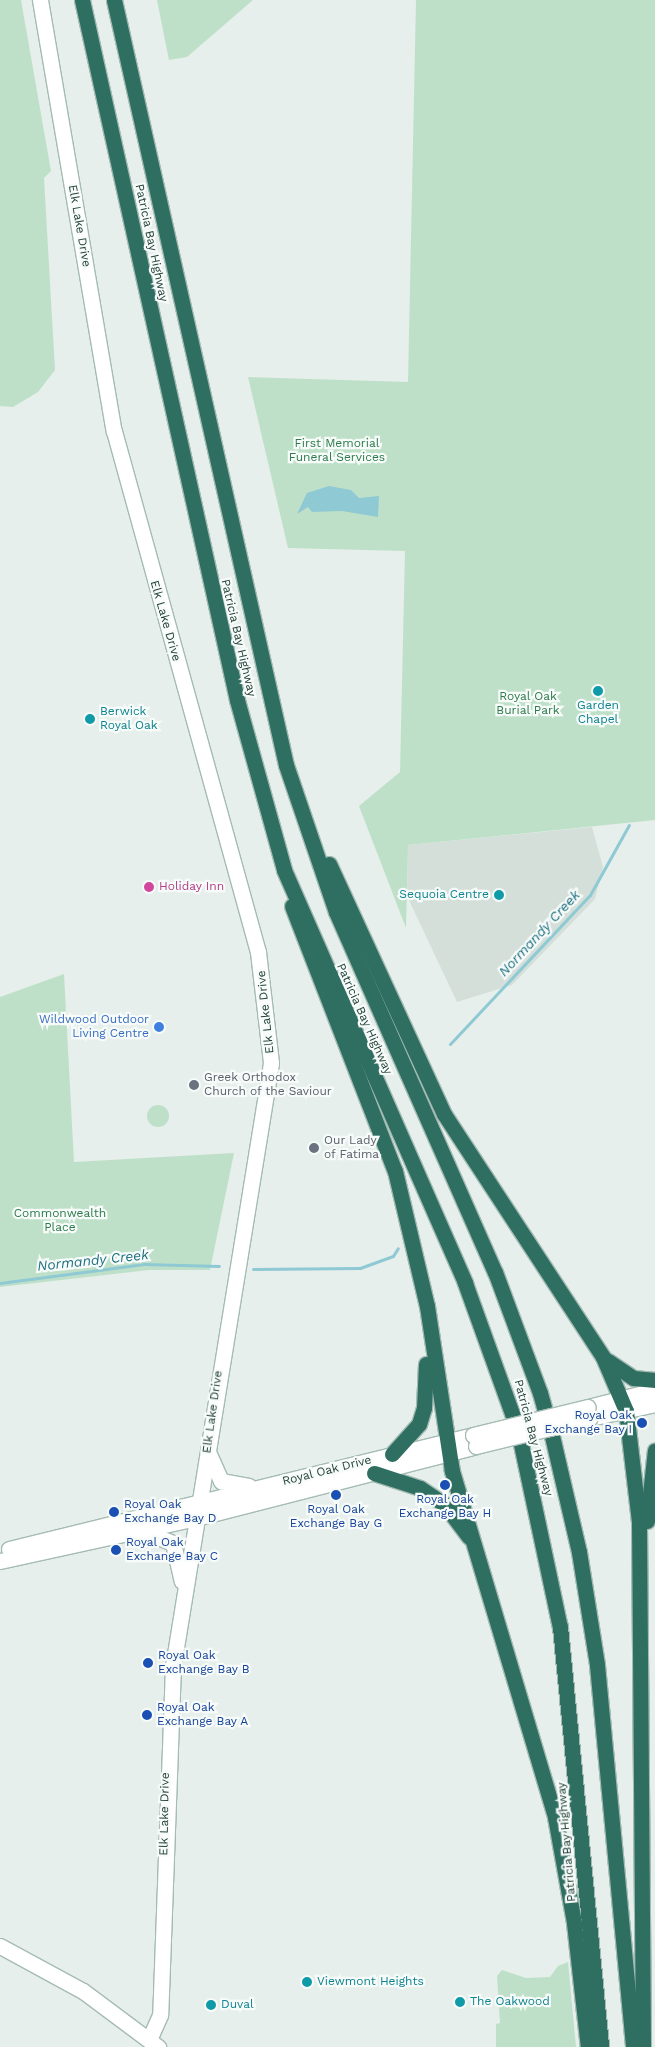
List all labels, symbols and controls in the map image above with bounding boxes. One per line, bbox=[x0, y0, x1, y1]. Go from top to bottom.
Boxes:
street label: Patricia Bay Highway bbox=[131, 183, 171, 303]
street label: Elk Lake Drive bbox=[65, 184, 93, 268]
park label: First Memorial Funeral Services bbox=[289, 437, 385, 465]
street label: Patricia Bay Highway bbox=[217, 578, 259, 698]
street label: Elk Lake Drive bbox=[147, 579, 183, 663]
marker: Garden Chapel bbox=[592, 685, 604, 697]
park label: Royal Oak Burial Park bbox=[496, 690, 560, 718]
place label: Garden Chapel bbox=[577, 699, 619, 727]
place label: Berwick Royal Oak bbox=[100, 705, 158, 733]
marker: Berwick Royal Oak bbox=[84, 713, 96, 725]
place label: Holiday Inn bbox=[159, 880, 224, 894]
marker: Holiday Inn bbox=[143, 881, 155, 893]
water label: Normandy Creek bbox=[495, 886, 583, 980]
place label: Sequoia Centre bbox=[399, 888, 489, 902]
marker: Sequoia Centre bbox=[493, 889, 505, 901]
street label: Patricia Bay Highway bbox=[333, 961, 395, 1077]
street label: Elk Lake Drive bbox=[254, 970, 278, 1054]
place label: Wildwood Outdoor Living Centre bbox=[39, 1013, 149, 1041]
marker: Wildwood Outdoor Living Centre bbox=[153, 1021, 165, 1033]
place label: Greek Orthodox Church of the Saviour bbox=[204, 1071, 332, 1099]
marker: Greek Orthodox Church of the Saviour bbox=[188, 1079, 200, 1091]
place label: Our Lady of Fatima bbox=[324, 1134, 380, 1162]
marker: Our Lady of Fatima bbox=[308, 1142, 320, 1154]
park label: Commonwealth Place bbox=[14, 1207, 106, 1235]
water label: Normandy Creek bbox=[36, 1246, 150, 1274]
street label: Elk Lake Drive bbox=[200, 1370, 226, 1454]
street label: Patricia Bay Highway bbox=[510, 1378, 556, 1498]
place label: Royal Oak Exchange Bay I bbox=[544, 1409, 632, 1437]
marker: Royal Oak Exchange Bay I bbox=[636, 1417, 648, 1429]
street label: Royal Oak Drive bbox=[281, 1453, 373, 1489]
marker: Royal Oak Exchange Bay H bbox=[439, 1479, 451, 1491]
marker: Royal Oak Exchange Bay G bbox=[330, 1489, 342, 1501]
place label: Royal Oak Exchange Bay H bbox=[399, 1493, 491, 1521]
place label: Royal Oak Exchange Bay D bbox=[124, 1498, 217, 1526]
place label: Royal Oak Exchange Bay G bbox=[290, 1503, 382, 1531]
marker: Royal Oak Exchange Bay D bbox=[108, 1506, 120, 1518]
place label: Royal Oak Exchange Bay C bbox=[126, 1536, 218, 1564]
marker: Royal Oak Exchange Bay C bbox=[110, 1544, 122, 1556]
place label: Royal Oak Exchange Bay B bbox=[158, 1649, 250, 1677]
marker: Royal Oak Exchange Bay B bbox=[142, 1657, 154, 1669]
place label: Royal Oak Exchange Bay A bbox=[157, 1701, 249, 1729]
marker: Royal Oak Exchange Bay A bbox=[141, 1709, 153, 1721]
street label: Elk Lake Drive bbox=[157, 1772, 173, 1856]
street label: Patricia Bay Highway bbox=[555, 1781, 579, 1903]
place label: Viewmont Heights bbox=[317, 1975, 424, 1989]
marker: Viewmont Heights bbox=[301, 1976, 313, 1988]
place label: The Oakwood bbox=[470, 1995, 550, 2009]
marker: The Oakwood bbox=[454, 1996, 466, 2008]
place label: Duval bbox=[221, 1998, 254, 2012]
marker: Duval bbox=[205, 1999, 217, 2011]

